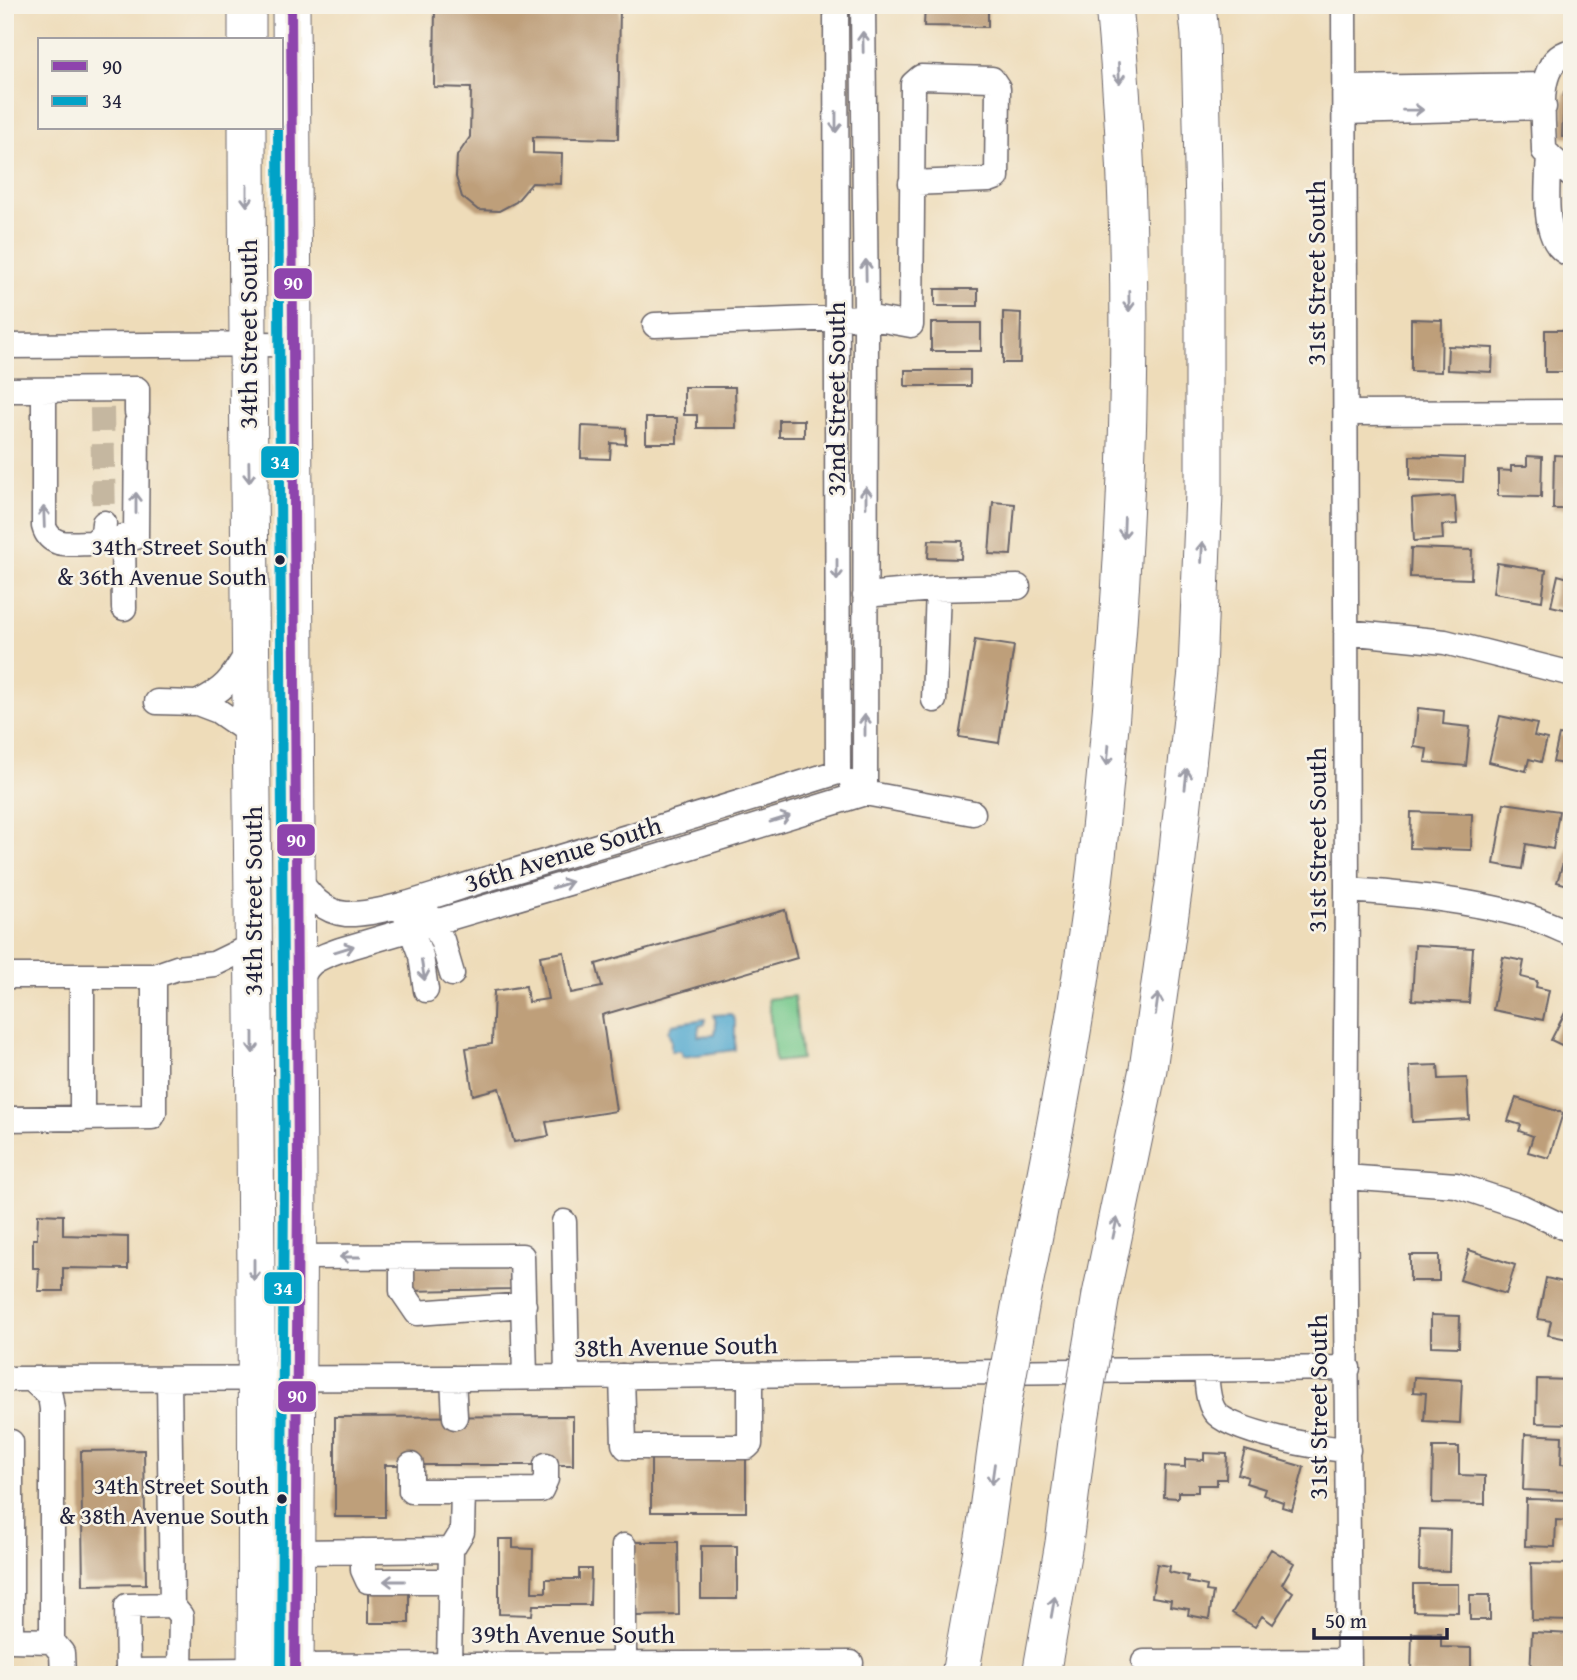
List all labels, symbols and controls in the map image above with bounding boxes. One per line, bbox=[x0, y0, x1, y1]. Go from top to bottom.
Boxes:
one-way arrow bbox=[857, 31, 870, 54]
legend bbox=[38, 38, 284, 130]
text: 90 bbox=[102, 51, 122, 82]
one-way arrow bbox=[1113, 62, 1126, 84]
text: 34 bbox=[102, 85, 122, 116]
one-way arrow bbox=[1401, 103, 1424, 117]
one-way arrow bbox=[829, 111, 843, 134]
street label: 31st Street South bbox=[1296, 180, 1335, 366]
one-way arrow bbox=[240, 184, 254, 207]
street label: 34th Street South bbox=[228, 239, 267, 429]
one-way arrow bbox=[859, 259, 873, 282]
line badge: 90 bbox=[273, 267, 313, 300]
text: 90 bbox=[283, 269, 303, 297]
one-way arrow bbox=[1122, 289, 1135, 312]
street label: 32nd Street South bbox=[816, 301, 855, 496]
line badge: 34 bbox=[260, 445, 300, 479]
text: 34 bbox=[270, 448, 290, 476]
one-way arrow bbox=[242, 461, 256, 484]
one-way arrow bbox=[859, 486, 873, 509]
one-way arrow bbox=[129, 492, 143, 515]
one-way arrow bbox=[38, 506, 51, 529]
one-way arrow bbox=[1117, 516, 1130, 539]
place label: 34th Street South & 36th Avenue South bbox=[57, 529, 268, 594]
one-way arrow bbox=[1195, 540, 1208, 563]
marker: 34th Street South & 36th Avenue South bbox=[273, 553, 287, 567]
one-way arrow bbox=[830, 559, 844, 582]
one-way arrow bbox=[858, 714, 872, 737]
one-way arrow bbox=[1101, 743, 1114, 766]
street label: 31st Street South bbox=[1297, 747, 1336, 933]
one-way arrow bbox=[1179, 768, 1192, 790]
street label: 36th Avenue South bbox=[460, 805, 666, 902]
street label: 34th Street South bbox=[233, 806, 272, 996]
one-way arrow bbox=[769, 812, 791, 825]
line badge: 90 bbox=[276, 823, 316, 857]
text: 90 bbox=[286, 826, 306, 854]
one-way arrow bbox=[551, 878, 573, 891]
one-way arrow bbox=[333, 941, 355, 954]
one-way arrow bbox=[417, 958, 430, 981]
one-way arrow bbox=[1151, 993, 1164, 1016]
one-way arrow bbox=[247, 1031, 260, 1054]
one-way arrow bbox=[1109, 1217, 1123, 1240]
one-way arrow bbox=[338, 1250, 361, 1264]
one-way arrow bbox=[248, 1259, 261, 1282]
line badge: 34 bbox=[263, 1271, 303, 1305]
text: 34 bbox=[273, 1274, 293, 1302]
street label: 31st Street South bbox=[1298, 1314, 1337, 1500]
street label: 38th Avenue South bbox=[574, 1324, 779, 1367]
line badge: 90 bbox=[277, 1380, 317, 1413]
text: 90 bbox=[287, 1382, 307, 1410]
one-way arrow bbox=[986, 1462, 999, 1485]
place label: 34th Street South & 38th Avenue South bbox=[59, 1468, 270, 1533]
marker: 34th Street South & 38th Avenue South bbox=[275, 1492, 289, 1506]
one-way arrow bbox=[382, 1574, 405, 1588]
scale bar bbox=[1314, 1596, 1448, 1640]
one-way arrow bbox=[1047, 1597, 1060, 1619]
text: 50 m bbox=[1325, 1605, 1367, 1636]
street label: 39th Avenue South bbox=[471, 1614, 675, 1653]

